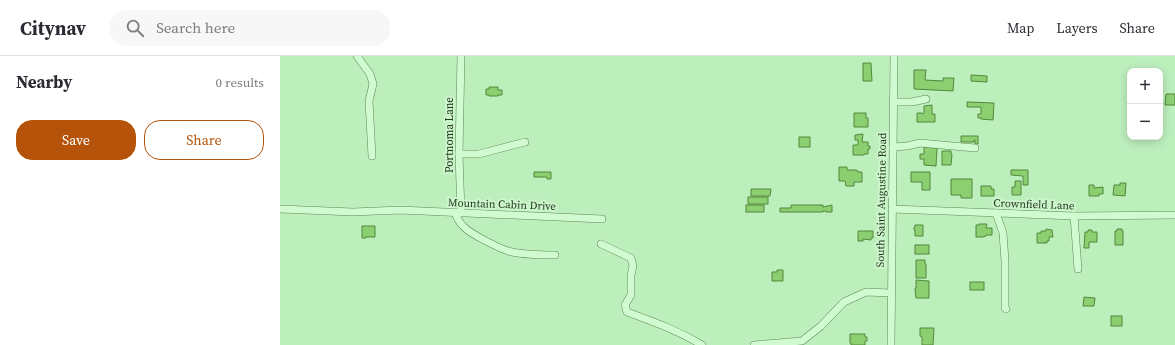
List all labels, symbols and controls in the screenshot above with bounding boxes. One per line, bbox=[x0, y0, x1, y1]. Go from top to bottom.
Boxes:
search box bbox=[110, 10, 390, 46]
text: Citynav bbox=[20, 15, 86, 41]
icon: search bbox=[124, 17, 146, 39]
text: Search here bbox=[156, 17, 235, 38]
text: Map bbox=[1007, 18, 1034, 38]
text: Layers bbox=[1056, 18, 1098, 38]
text: Share bbox=[1120, 18, 1155, 38]
map controls bbox=[1127, 68, 1163, 140]
button: + bbox=[1127, 68, 1163, 104]
text: Nearby bbox=[16, 70, 72, 94]
text: 0 results bbox=[216, 74, 264, 91]
street label: Portnoma Lane bbox=[442, 97, 457, 173]
button: − bbox=[1127, 104, 1163, 140]
button: Save bbox=[16, 120, 136, 160]
button: Share bbox=[144, 120, 264, 160]
street label: South Saint Augustine Road bbox=[873, 132, 890, 268]
street label: Mountain Cabin Drive bbox=[448, 195, 557, 214]
street label: Crownfield Lane bbox=[993, 196, 1075, 213]

